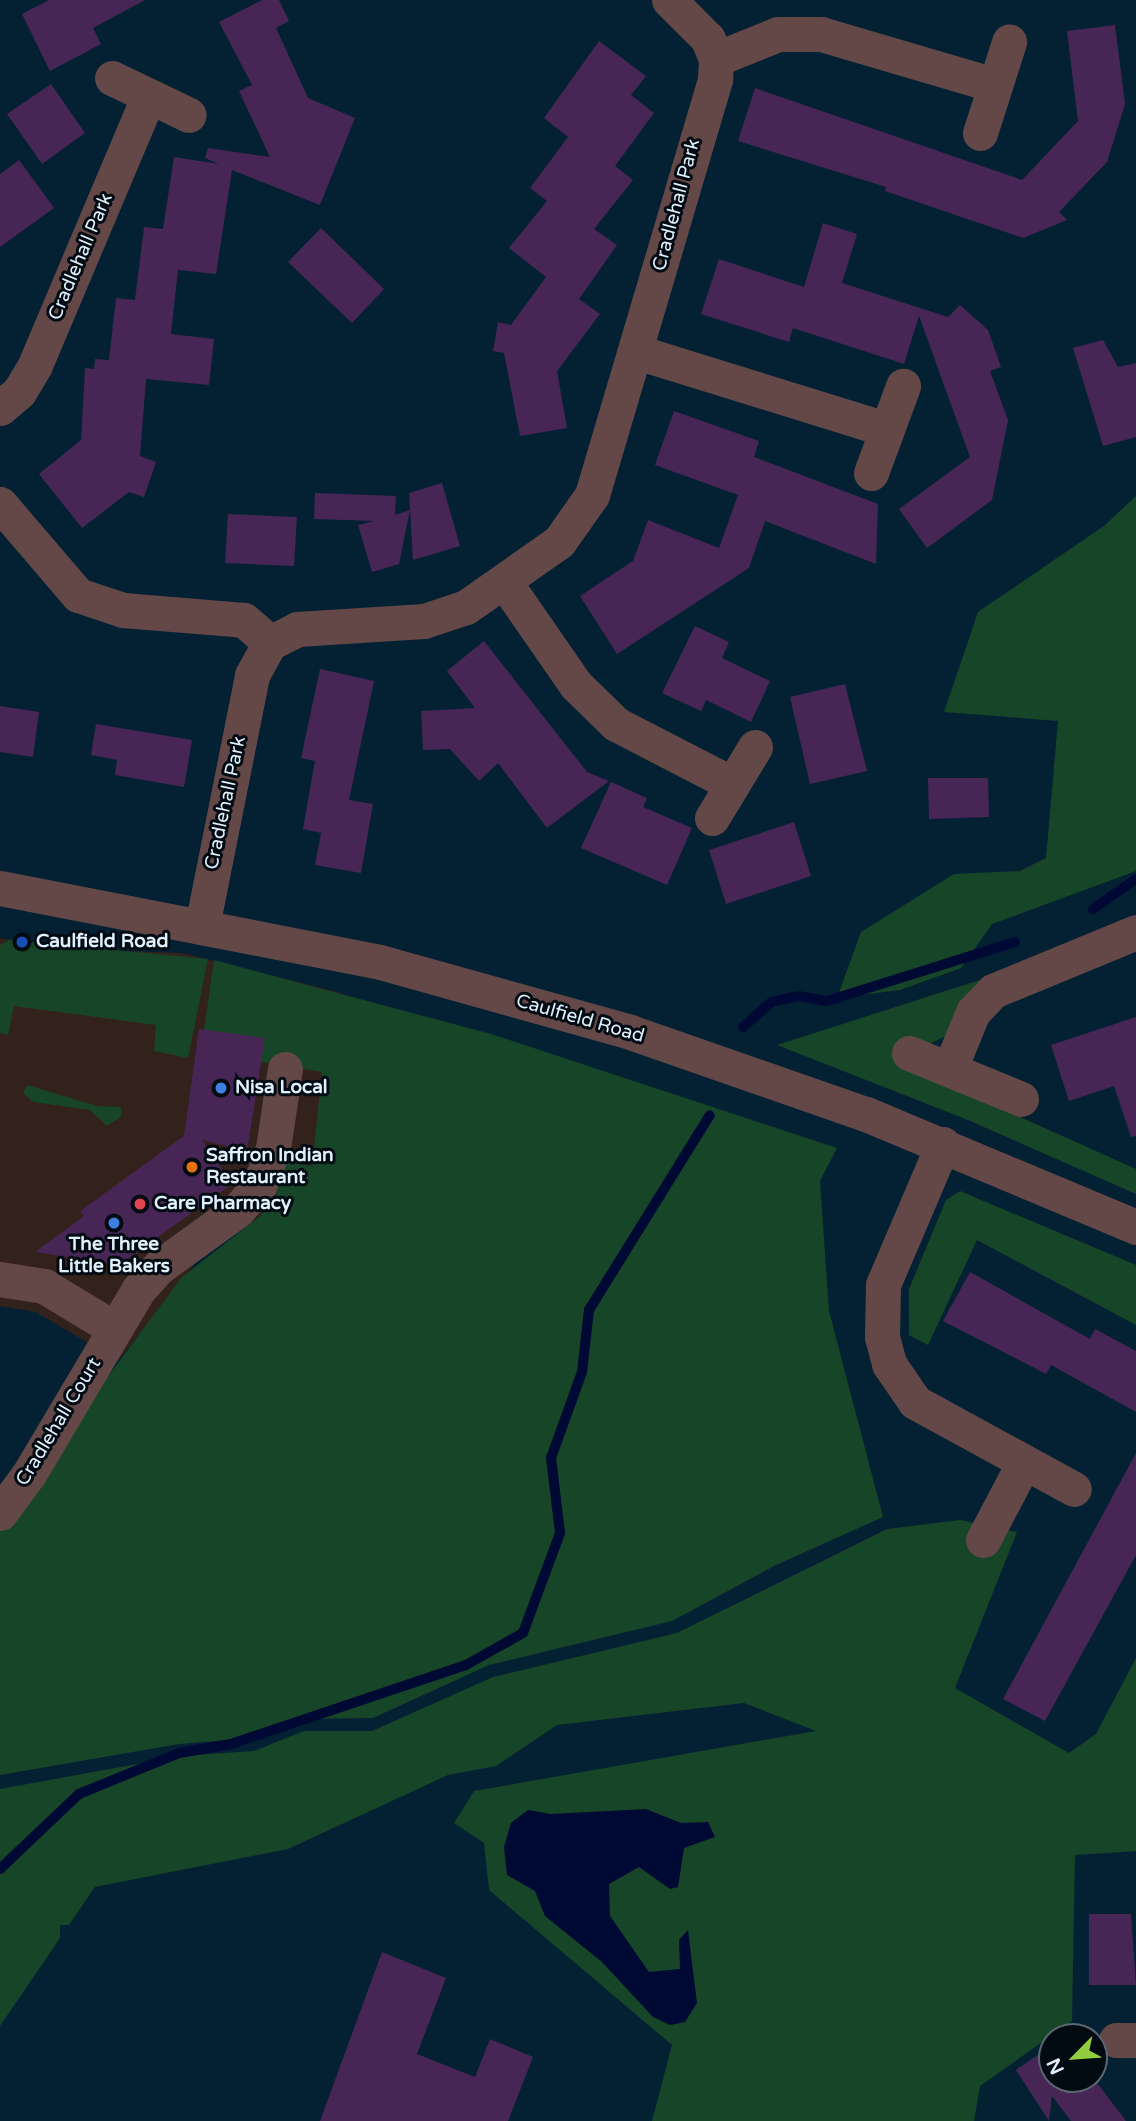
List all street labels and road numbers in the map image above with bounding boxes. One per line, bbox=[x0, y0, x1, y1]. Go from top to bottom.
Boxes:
street label: Cradlehall Park bbox=[648, 136, 706, 274]
street label: Cradlehall Park bbox=[44, 190, 118, 324]
street label: Cradlehall Park bbox=[201, 734, 251, 872]
street label: Caulfield Road bbox=[513, 990, 647, 1048]
street label: Cradlehall Court bbox=[12, 1354, 106, 1490]

